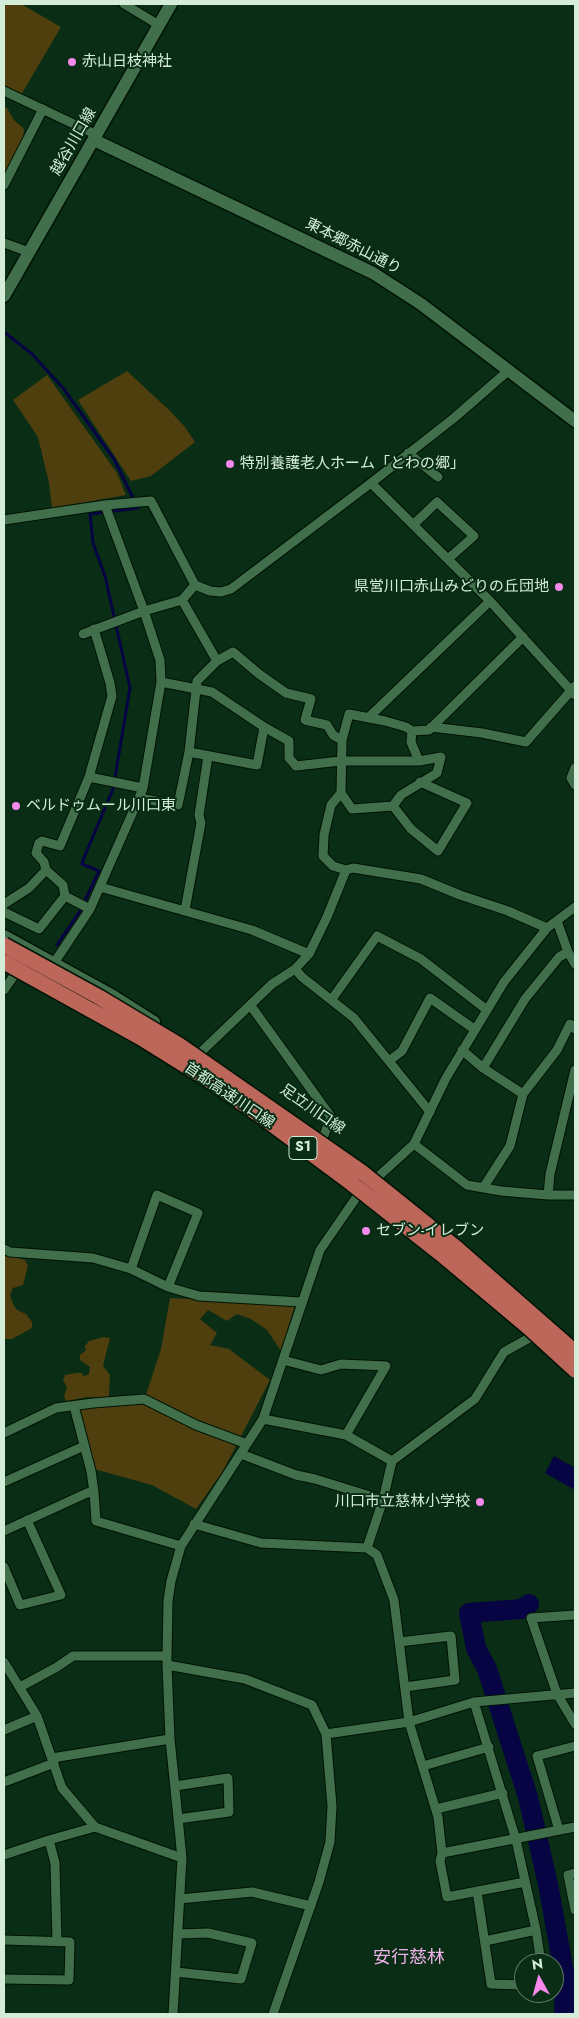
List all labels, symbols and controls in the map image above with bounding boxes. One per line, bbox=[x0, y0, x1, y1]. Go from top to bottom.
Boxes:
place label: 赤山日枝神社 bbox=[82, 53, 172, 71]
marker: 赤山日枝神社 bbox=[66, 56, 78, 68]
street label: 越谷川口線 bbox=[47, 105, 101, 179]
street label: 東本郷赤山通り bbox=[302, 215, 404, 279]
place label: 特別養護老人ホーム「とわの郷」 bbox=[240, 455, 465, 473]
marker: 特別養護老人ホーム「とわの郷」 bbox=[224, 458, 236, 470]
place label: 県営川口赤山みどりの丘団地 bbox=[354, 578, 549, 596]
marker: 県営川口赤山みどりの丘団地 bbox=[553, 581, 565, 593]
place label: ベルドゥムール川口東 bbox=[26, 797, 176, 815]
marker: ベルドゥムール川口東 bbox=[10, 800, 22, 812]
street label: 首都高速川口線 bbox=[180, 1059, 278, 1133]
street label: 足立川口線 bbox=[276, 1081, 348, 1139]
road number: S1 bbox=[289, 1136, 317, 1160]
place label: セブン-イレブン bbox=[376, 1222, 484, 1240]
marker: セブン-イレブン bbox=[360, 1225, 372, 1237]
place label: 川口市立慈林小学校 bbox=[335, 1493, 470, 1511]
marker: 川口市立慈林小学校 bbox=[474, 1496, 486, 1508]
district label: 安行慈林 bbox=[373, 1948, 445, 1970]
north arrow bbox=[514, 1953, 564, 2003]
text: N bbox=[531, 1954, 544, 1975]

